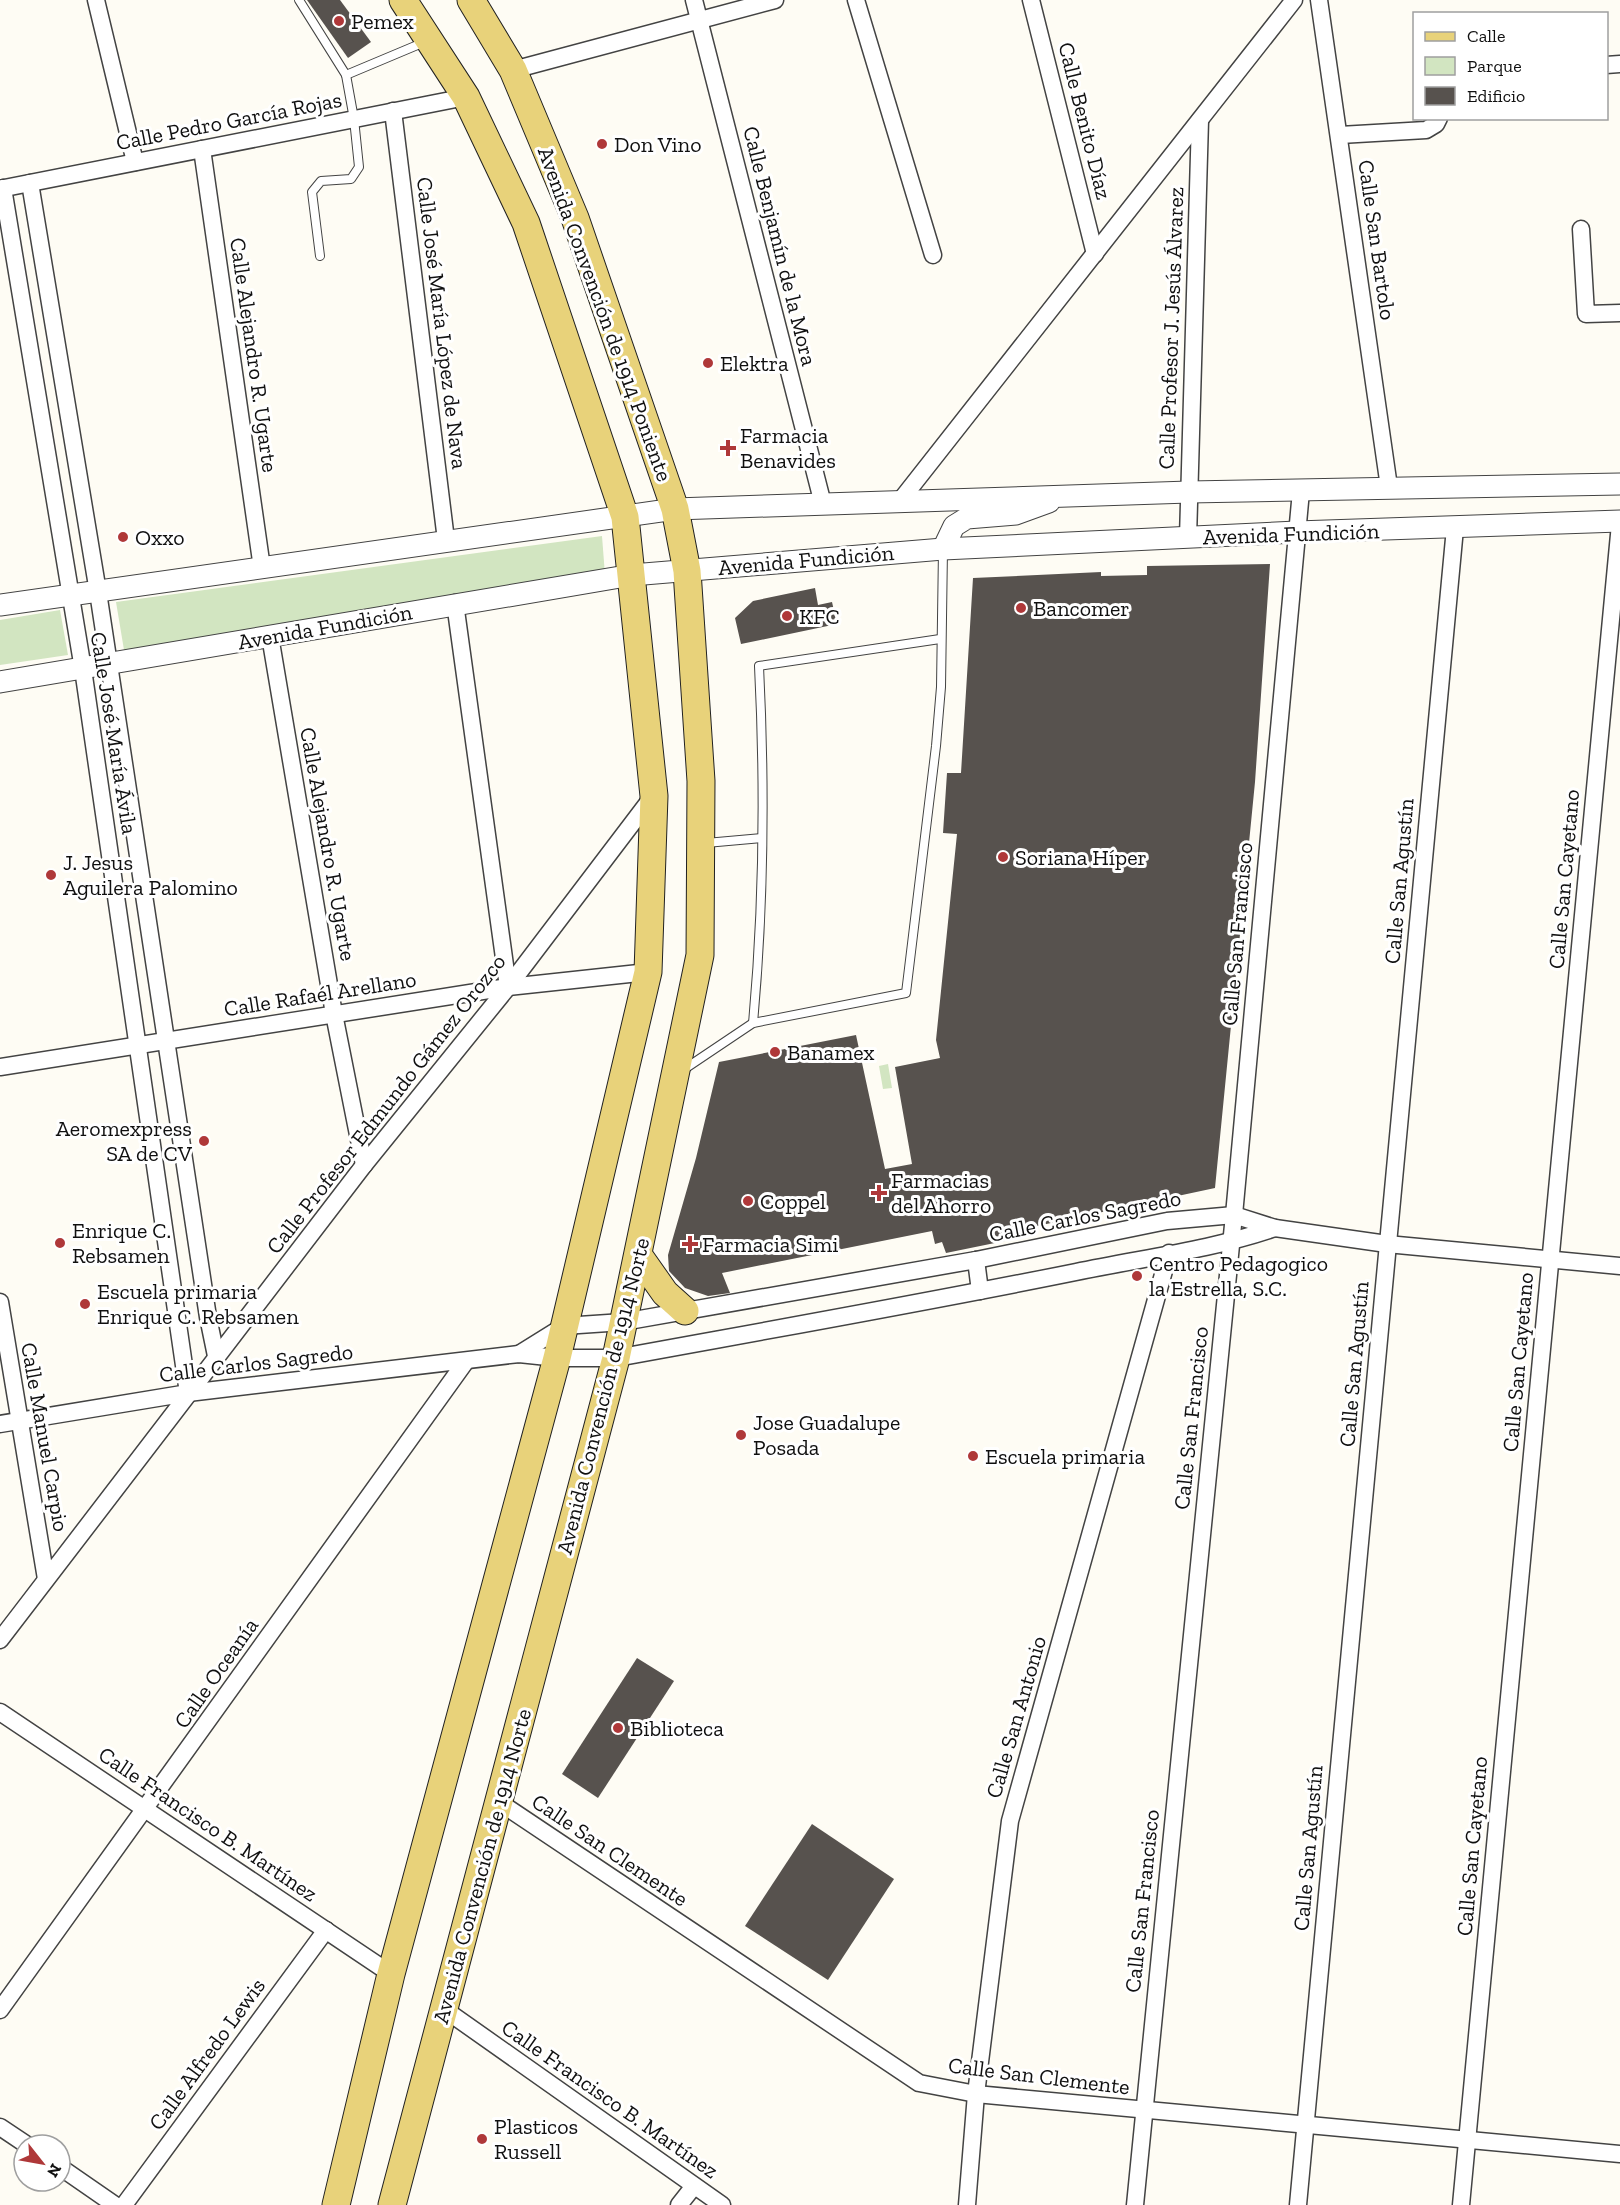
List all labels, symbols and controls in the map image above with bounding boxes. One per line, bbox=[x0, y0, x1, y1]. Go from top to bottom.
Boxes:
place label: Pemex bbox=[351, 8, 414, 35]
legend bbox=[1413, 12, 1608, 120]
marker: Pemex bbox=[332, 14, 346, 28]
text: Calle bbox=[1467, 25, 1505, 47]
street label: Calle Benito Díaz bbox=[1052, 40, 1118, 202]
text: Parque bbox=[1467, 55, 1522, 77]
text: Edificio bbox=[1467, 85, 1525, 107]
street label: Calle Pedro García Rojas bbox=[114, 86, 344, 156]
street label: Calle Benjamín de la Mora bbox=[737, 123, 823, 369]
place label: Don Vino bbox=[614, 131, 702, 158]
marker: Don Vino bbox=[595, 137, 609, 151]
street label: Avenida Convención de 1914 Poniente bbox=[532, 143, 678, 485]
street label: Calle San Bartolo bbox=[1352, 158, 1402, 322]
street label: Calle José María López de Nava bbox=[411, 175, 473, 471]
street label: Calle Profesor J. Jesús Álvarez bbox=[1153, 186, 1189, 470]
street label: Calle Alejandro R. Ugarte bbox=[224, 236, 284, 474]
place label: Elektra bbox=[720, 350, 789, 377]
marker: Elektra bbox=[701, 356, 715, 370]
place label: Farmacia Benavides bbox=[740, 422, 836, 474]
marker: Farmacia Benavides bbox=[721, 441, 735, 455]
street label: Avenida Fundición bbox=[1202, 517, 1380, 551]
place label: Oxxo bbox=[135, 524, 184, 551]
marker: Oxxo bbox=[116, 530, 130, 544]
street label: Avenida Fundición bbox=[717, 539, 896, 581]
place label: Bancomer bbox=[1033, 595, 1130, 622]
street label: Avenida Fundición bbox=[236, 598, 415, 656]
marker: Bancomer bbox=[1014, 601, 1028, 615]
place label: KFC bbox=[799, 603, 840, 630]
marker: KFC bbox=[780, 609, 794, 623]
street label: Calle José María Ávila bbox=[85, 630, 143, 836]
street label: Calle Alejandro R. Ugarte bbox=[294, 725, 362, 963]
street label: Calle San Cayetano bbox=[1543, 788, 1585, 970]
street label: Calle San Agustín bbox=[1378, 797, 1420, 965]
street label: Calle San Francisco bbox=[1216, 841, 1258, 1027]
place label: Soriana Híper bbox=[1015, 844, 1147, 871]
place label: J. Jesus Aguilera Palomino bbox=[63, 849, 238, 901]
marker: Soriana Híper bbox=[996, 850, 1010, 864]
marker: J. Jesus Aguilera Palomino bbox=[44, 868, 58, 882]
street label: Calle Profesor Edmundo Gámez Orozco bbox=[261, 949, 511, 1259]
street label: Calle Rafaél Arellano bbox=[222, 965, 418, 1023]
place label: Banamex bbox=[787, 1039, 875, 1066]
marker: Banamex bbox=[768, 1045, 782, 1059]
place label: Aeromexpress SA de CV bbox=[56, 1115, 193, 1167]
marker: Aeromexpress SA de CV bbox=[197, 1134, 211, 1148]
place label: Farmacias del Ahorro bbox=[891, 1167, 991, 1219]
street label: Calle Carlos Sagredo bbox=[987, 1184, 1183, 1248]
marker: Farmacias del Ahorro bbox=[872, 1186, 886, 1200]
place label: Coppel bbox=[760, 1188, 826, 1215]
marker: Coppel bbox=[741, 1194, 755, 1208]
place label: Enrique C. Rebsamen bbox=[72, 1217, 171, 1269]
place label: Farmacia Simi bbox=[702, 1231, 838, 1258]
street label: Avenida Convención de 1914 Norte bbox=[551, 1235, 655, 1557]
marker: Enrique C. Rebsamen bbox=[53, 1236, 67, 1250]
marker: Farmacia Simi bbox=[683, 1237, 697, 1251]
place label: Centro Pedagogico la Estrella, S.C. bbox=[1149, 1250, 1328, 1302]
marker: Centro Pedagogico la Estrella, S.C. bbox=[1130, 1269, 1144, 1283]
street label: Calle San Cayetano bbox=[1497, 1271, 1539, 1453]
place label: Escuela primaria Enrique C. Rebsamen bbox=[97, 1278, 299, 1330]
street label: Calle San Agustín bbox=[1333, 1280, 1375, 1448]
marker: Escuela primaria Enrique C. Rebsamen bbox=[78, 1297, 92, 1311]
street label: Calle San Francisco bbox=[1168, 1325, 1214, 1511]
street label: Calle Carlos Sagredo bbox=[158, 1338, 354, 1388]
street label: Calle Manuel Carpio bbox=[15, 1340, 75, 1534]
place label: Jose Guadalupe Posada bbox=[753, 1409, 900, 1461]
marker: Jose Guadalupe Posada bbox=[734, 1428, 748, 1442]
place label: Escuela primaria bbox=[985, 1443, 1145, 1470]
marker: Escuela primaria bbox=[966, 1449, 980, 1463]
street label: Calle Oceanía bbox=[168, 1612, 264, 1733]
street label: Calle San Antonio bbox=[980, 1633, 1052, 1801]
street label: Avenida Convención de 1914 Norte bbox=[427, 1705, 537, 2027]
place label: Biblioteca bbox=[630, 1715, 724, 1742]
marker: Biblioteca bbox=[611, 1721, 625, 1735]
street label: Calle Francisco B. Martínez bbox=[93, 1741, 323, 1907]
street label: Calle San Cayetano bbox=[1451, 1755, 1493, 1937]
street label: Calle San Agustín bbox=[1287, 1764, 1329, 1932]
street label: Calle San Clemente bbox=[527, 1788, 693, 1912]
street label: Calle San Francisco bbox=[1119, 1808, 1165, 1994]
street label: Calle Alfredo Lewis bbox=[143, 1973, 271, 2135]
street label: Calle Francisco B. Martínez bbox=[496, 2014, 724, 2184]
street label: Calle San Clemente bbox=[947, 2051, 1131, 2101]
place label: Plasticos Russell bbox=[494, 2113, 578, 2165]
marker: Plasticos Russell bbox=[475, 2132, 489, 2146]
north arrow bbox=[12, 2133, 72, 2193]
text: N bbox=[43, 2160, 66, 2181]

